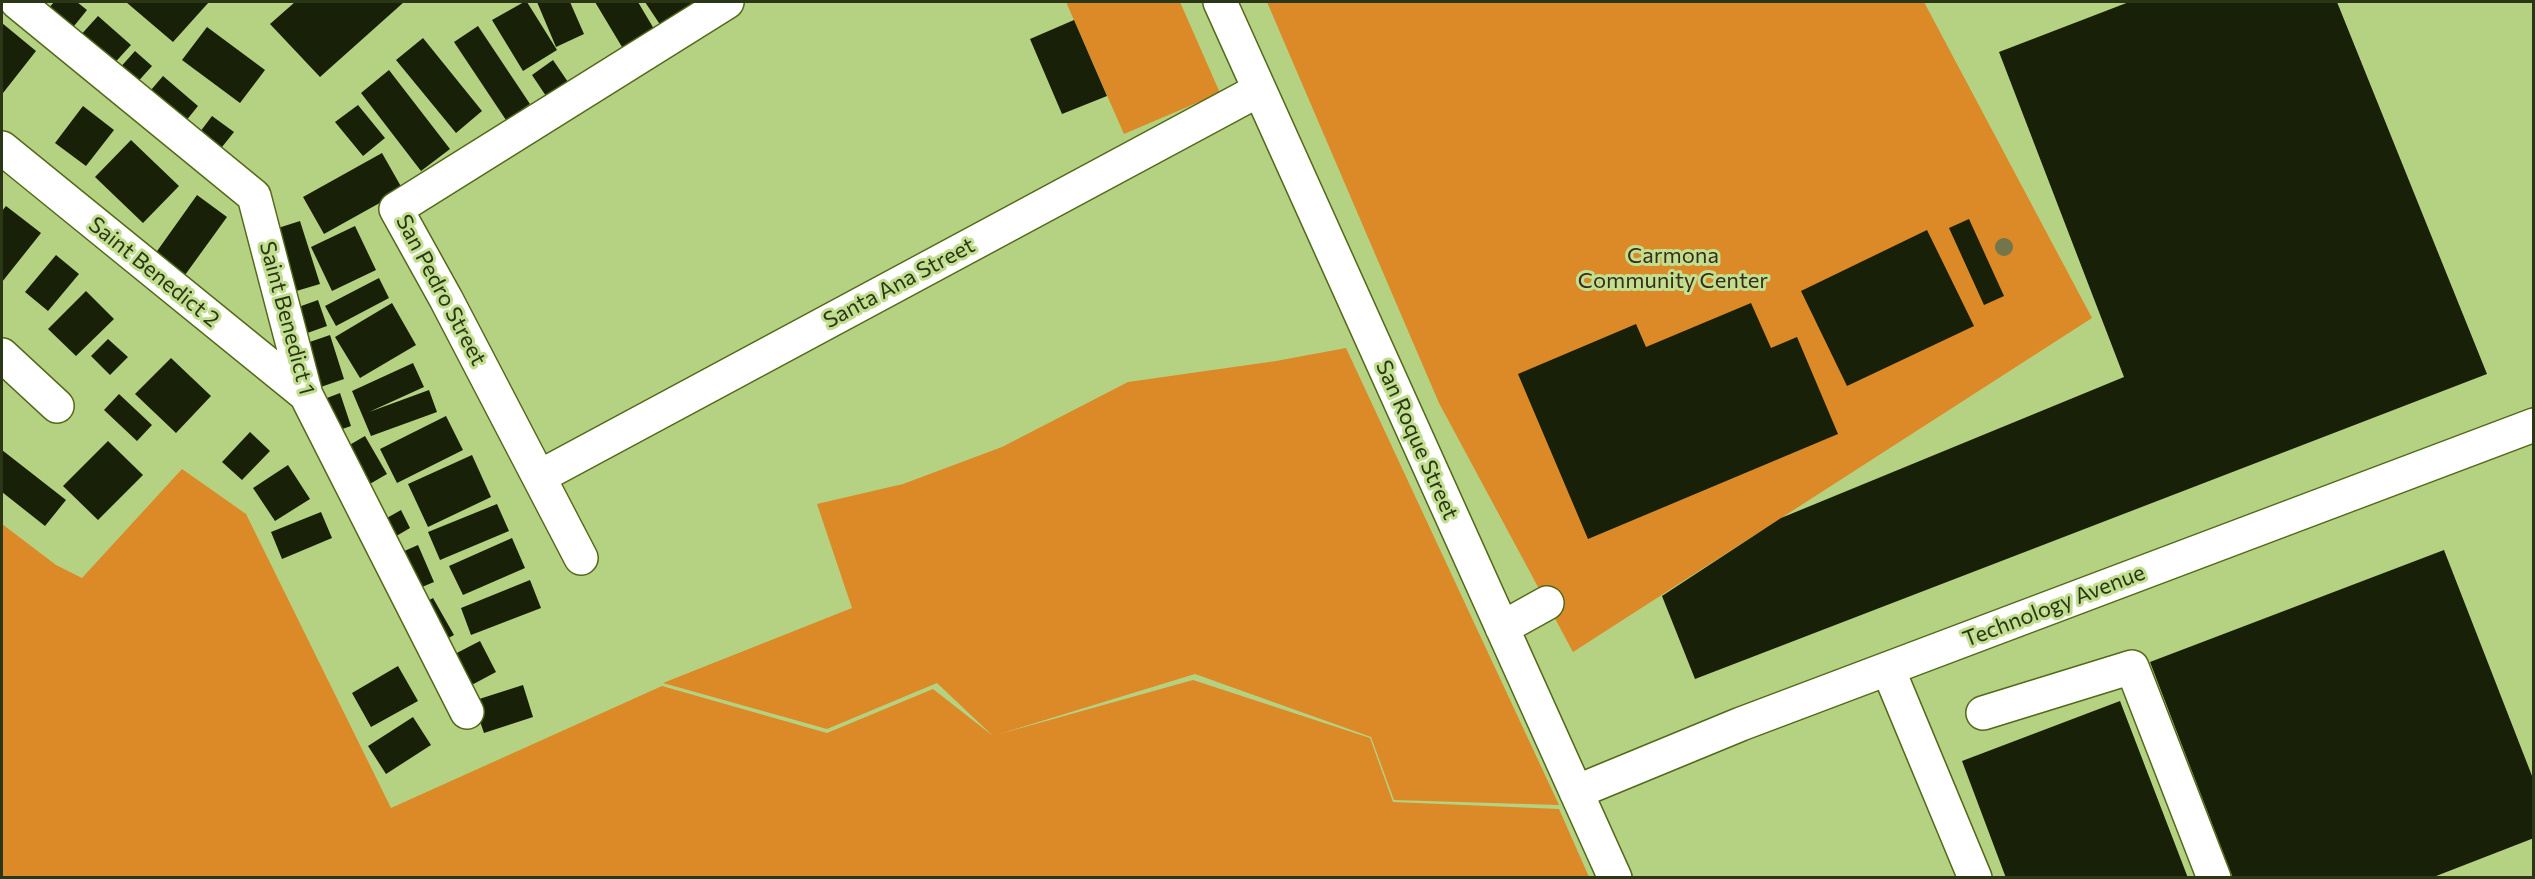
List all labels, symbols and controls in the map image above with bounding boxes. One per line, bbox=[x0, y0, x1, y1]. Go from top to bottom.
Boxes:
street label: San Pedro Street bbox=[390, 210, 492, 370]
street label: Saint Benedict 2 bbox=[83, 211, 225, 333]
street label: Santa Ana Street bbox=[819, 232, 979, 334]
street label: Saint Benedict 1 bbox=[254, 238, 320, 398]
park label: Carmona Community Center bbox=[1578, 243, 1768, 294]
street label: San Roque Street bbox=[1370, 356, 1464, 524]
street label: Technology Avenue bbox=[1959, 559, 2149, 653]

